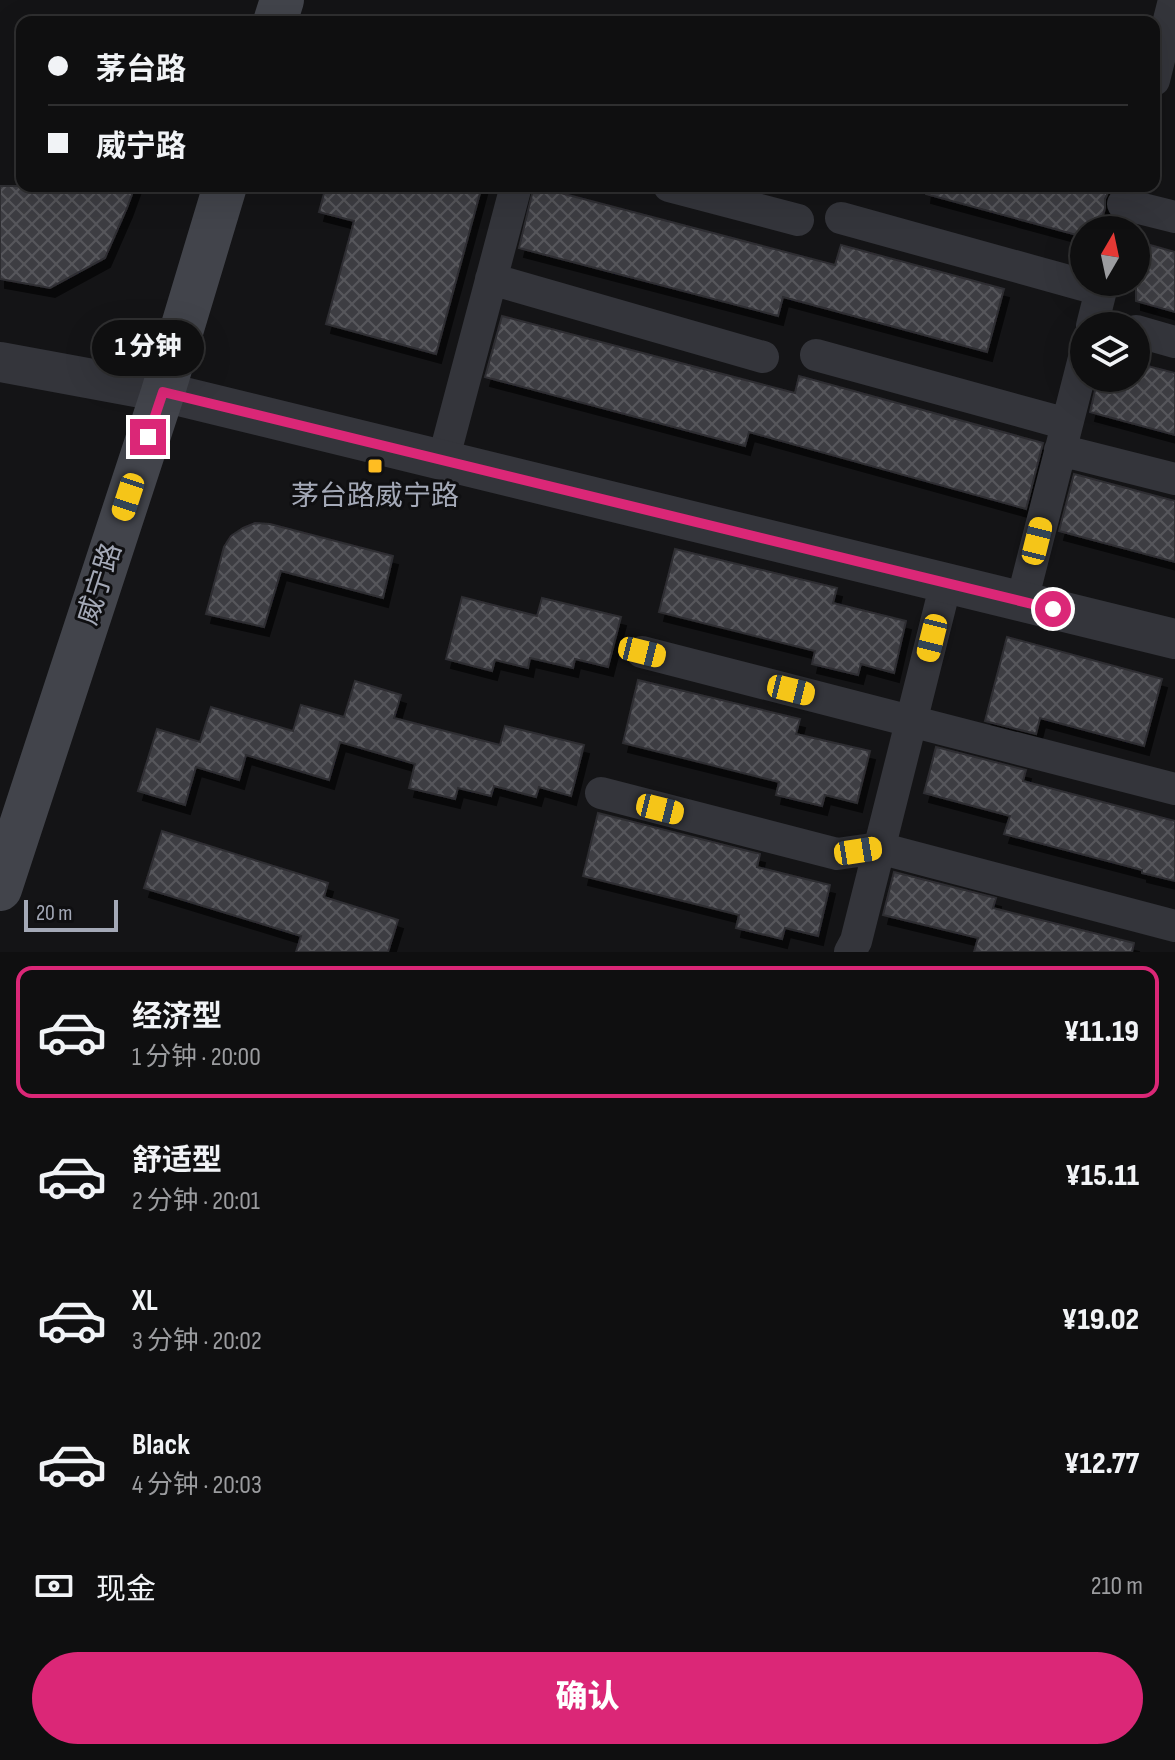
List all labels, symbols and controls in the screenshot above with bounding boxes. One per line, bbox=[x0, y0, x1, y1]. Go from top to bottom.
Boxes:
text: 茅台路 bbox=[96, 52, 186, 88]
text: 威宁路 bbox=[96, 129, 186, 165]
north arrow bbox=[1070, 216, 1150, 296]
map controls bbox=[1070, 216, 1150, 392]
button: layers bbox=[1070, 312, 1150, 392]
callout: 1 分钟 bbox=[92, 321, 204, 377]
text: 1 分钟 bbox=[115, 332, 181, 363]
route end bbox=[130, 419, 166, 455]
marker: 茅台路威宁路 bbox=[366, 457, 384, 475]
car bbox=[109, 470, 147, 524]
place label: 茅台路威宁路 bbox=[291, 480, 459, 513]
car bbox=[1020, 515, 1054, 567]
street label: 威宁路 bbox=[71, 539, 129, 629]
route start bbox=[1035, 591, 1071, 627]
car bbox=[915, 612, 949, 664]
car bbox=[616, 635, 668, 669]
car bbox=[765, 673, 817, 707]
car bbox=[634, 792, 686, 826]
car bbox=[832, 835, 884, 867]
scale bar bbox=[24, 896, 118, 932]
text: 20 m bbox=[36, 900, 73, 927]
icon: car bbox=[36, 996, 108, 1068]
text: 经济型 bbox=[132, 999, 222, 1035]
text: ¥11.19 bbox=[1064, 1014, 1139, 1050]
text: 1 分钟 · 20:00 bbox=[132, 1042, 261, 1073]
icon: car bbox=[36, 1140, 108, 1212]
text: 舒适型 bbox=[132, 1143, 222, 1179]
text: ¥15.11 bbox=[1065, 1158, 1139, 1194]
text: 2 分钟 · 20:01 bbox=[132, 1186, 260, 1217]
text: XL bbox=[132, 1283, 158, 1319]
icon: car bbox=[36, 1284, 108, 1356]
text: ¥19.02 bbox=[1062, 1302, 1139, 1338]
text: 3 分钟 · 20:02 bbox=[132, 1326, 262, 1357]
text: Black bbox=[132, 1427, 190, 1463]
icon: car bbox=[36, 1428, 108, 1500]
text: ¥12.77 bbox=[1064, 1446, 1139, 1482]
text: 4 分钟 · 20:03 bbox=[132, 1470, 262, 1501]
icon: cash bbox=[32, 1564, 76, 1608]
text: 210 m bbox=[1091, 1571, 1143, 1602]
text: 现金 bbox=[96, 1572, 156, 1608]
button: 确认 bbox=[32, 1652, 1143, 1744]

